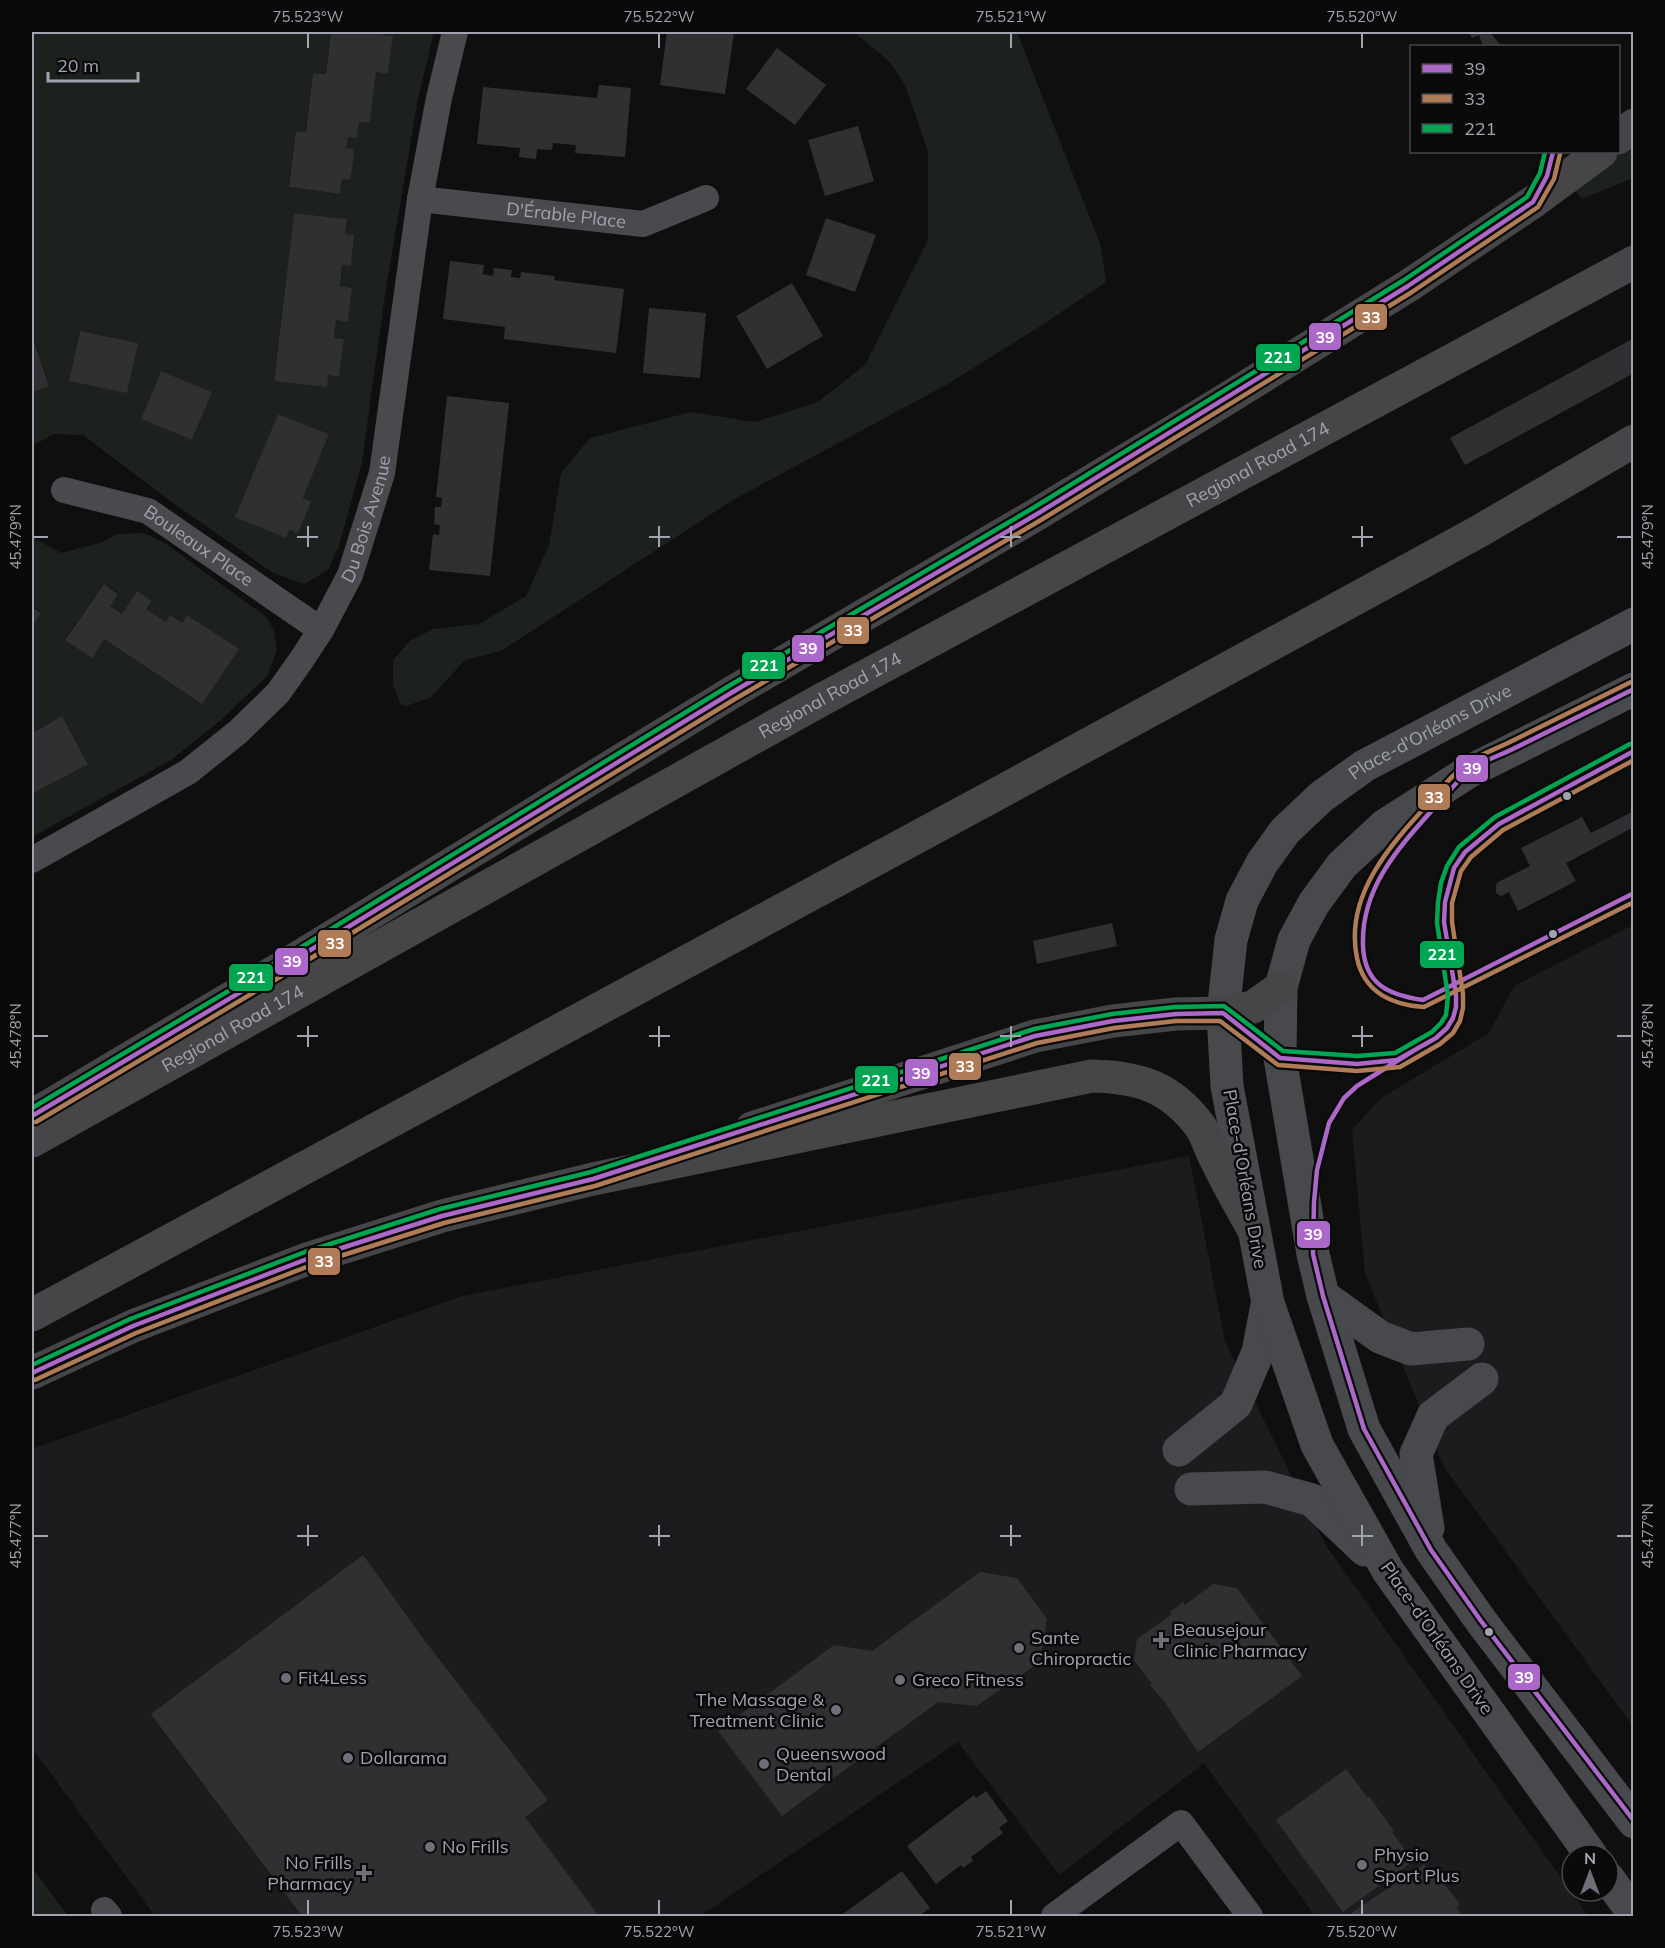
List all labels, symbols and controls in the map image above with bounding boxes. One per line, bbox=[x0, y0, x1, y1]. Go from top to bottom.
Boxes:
text: 75.523°W bbox=[273, 7, 344, 26]
text: 75.522°W bbox=[624, 7, 695, 26]
text: 75.521°W bbox=[976, 7, 1047, 26]
text: 75.520°W bbox=[1327, 7, 1398, 26]
scale bar bbox=[48, 45, 138, 83]
legend bbox=[1410, 45, 1620, 153]
text: 20 m bbox=[57, 54, 99, 77]
text: 39 bbox=[1464, 57, 1486, 80]
text: 33 bbox=[1464, 87, 1486, 110]
text: 221 bbox=[1464, 117, 1496, 140]
street label: D'Érable Place bbox=[505, 197, 627, 233]
line badge: 33 bbox=[1354, 303, 1388, 331]
text: 33 bbox=[1361, 307, 1381, 327]
line badge: 39 bbox=[1308, 322, 1342, 351]
text: 39 bbox=[1315, 327, 1335, 347]
line badge: 221 bbox=[1255, 343, 1301, 372]
text: 221 bbox=[1264, 347, 1292, 367]
street label: Regional Road 174 bbox=[1182, 416, 1333, 512]
street label: Du Bois Avenue bbox=[336, 454, 395, 587]
street label: Bouleaux Place bbox=[140, 500, 258, 591]
text: 45.479°N bbox=[6, 504, 25, 570]
text: 45.479°N bbox=[1638, 504, 1657, 570]
line badge: 33 bbox=[836, 616, 870, 645]
text: 33 bbox=[843, 620, 863, 640]
line badge: 39 bbox=[791, 634, 825, 663]
text: 39 bbox=[798, 638, 818, 658]
street label: Regional Road 174 bbox=[755, 647, 905, 743]
line badge: 221 bbox=[741, 651, 786, 680]
text: 221 bbox=[750, 655, 778, 675]
street label: Place-d'Orléans Drive bbox=[1344, 679, 1515, 785]
line badge: 39 bbox=[1455, 754, 1489, 783]
text: 39 bbox=[1462, 758, 1482, 778]
line badge: 33 bbox=[1417, 783, 1451, 811]
text: 33 bbox=[1424, 787, 1444, 807]
unlabelled marker bbox=[1561, 790, 1573, 802]
unlabelled marker bbox=[1547, 928, 1559, 940]
line badge: 33 bbox=[317, 929, 352, 958]
text: 33 bbox=[325, 933, 345, 953]
line badge: 221 bbox=[1419, 940, 1465, 969]
text: 221 bbox=[1428, 944, 1456, 964]
line badge: 39 bbox=[274, 947, 309, 976]
text: 39 bbox=[282, 951, 302, 971]
line badge: 221 bbox=[228, 963, 274, 992]
text: 221 bbox=[237, 967, 265, 987]
street label: Regional Road 174 bbox=[157, 979, 308, 1077]
text: 45.478°N bbox=[6, 1003, 25, 1069]
text: 45.478°N bbox=[1638, 1003, 1657, 1069]
line badge: 33 bbox=[948, 1052, 982, 1081]
text: 33 bbox=[955, 1056, 975, 1076]
line badge: 39 bbox=[904, 1058, 939, 1087]
text: 39 bbox=[911, 1063, 931, 1083]
line badge: 221 bbox=[854, 1065, 899, 1094]
text: 221 bbox=[862, 1070, 890, 1090]
street label: Place-d'Orléans Drive bbox=[1218, 1088, 1273, 1270]
line badge: 39 bbox=[1296, 1220, 1331, 1249]
text: 39 bbox=[1303, 1224, 1323, 1244]
line badge: 33 bbox=[307, 1247, 341, 1276]
text: 33 bbox=[314, 1251, 334, 1271]
text: 45.477°N bbox=[6, 1503, 25, 1569]
text: 45.477°N bbox=[1638, 1503, 1657, 1569]
street label: Place-d'Orléans Drive bbox=[1376, 1557, 1499, 1719]
place label: Beausejour Clinic Pharmacy bbox=[1173, 1618, 1308, 1662]
place label: Sante Chiropractic bbox=[1031, 1626, 1131, 1670]
unlabelled marker bbox=[1483, 1626, 1495, 1638]
marker: Beausejour Clinic Pharmacy bbox=[1154, 1633, 1168, 1647]
marker: Sante Chiropractic bbox=[1012, 1641, 1026, 1655]
line badge: 39 bbox=[1507, 1663, 1541, 1691]
place label: Fit4Less bbox=[298, 1666, 367, 1689]
text: 39 bbox=[1514, 1667, 1534, 1687]
place label: Greco Fitness bbox=[912, 1668, 1024, 1691]
marker: Fit4Less bbox=[279, 1671, 293, 1685]
marker: Greco Fitness bbox=[893, 1673, 907, 1687]
place label: The Massage & Treatment Clinic bbox=[689, 1688, 825, 1732]
marker: The Massage & Treatment Clinic bbox=[829, 1703, 843, 1717]
place label: Queenswood Dental bbox=[776, 1742, 886, 1786]
place label: Dollarama bbox=[360, 1746, 447, 1769]
marker: Dollarama bbox=[341, 1751, 355, 1765]
marker: Queenswood Dental bbox=[757, 1757, 771, 1771]
place label: No Frills bbox=[442, 1835, 509, 1858]
marker: No Frills bbox=[423, 1840, 437, 1854]
place label: Physio Sport Plus bbox=[1374, 1843, 1460, 1887]
north arrow bbox=[1560, 1843, 1620, 1903]
text: N bbox=[1584, 1848, 1596, 1868]
place label: No Frills Pharmacy bbox=[267, 1851, 352, 1895]
marker: Physio Sport Plus bbox=[1355, 1858, 1369, 1872]
marker: No Frills Pharmacy bbox=[357, 1866, 371, 1880]
text: 75.523°W bbox=[273, 1922, 344, 1941]
text: 75.522°W bbox=[624, 1922, 695, 1941]
text: 75.521°W bbox=[976, 1922, 1047, 1941]
text: 75.520°W bbox=[1327, 1922, 1398, 1941]

